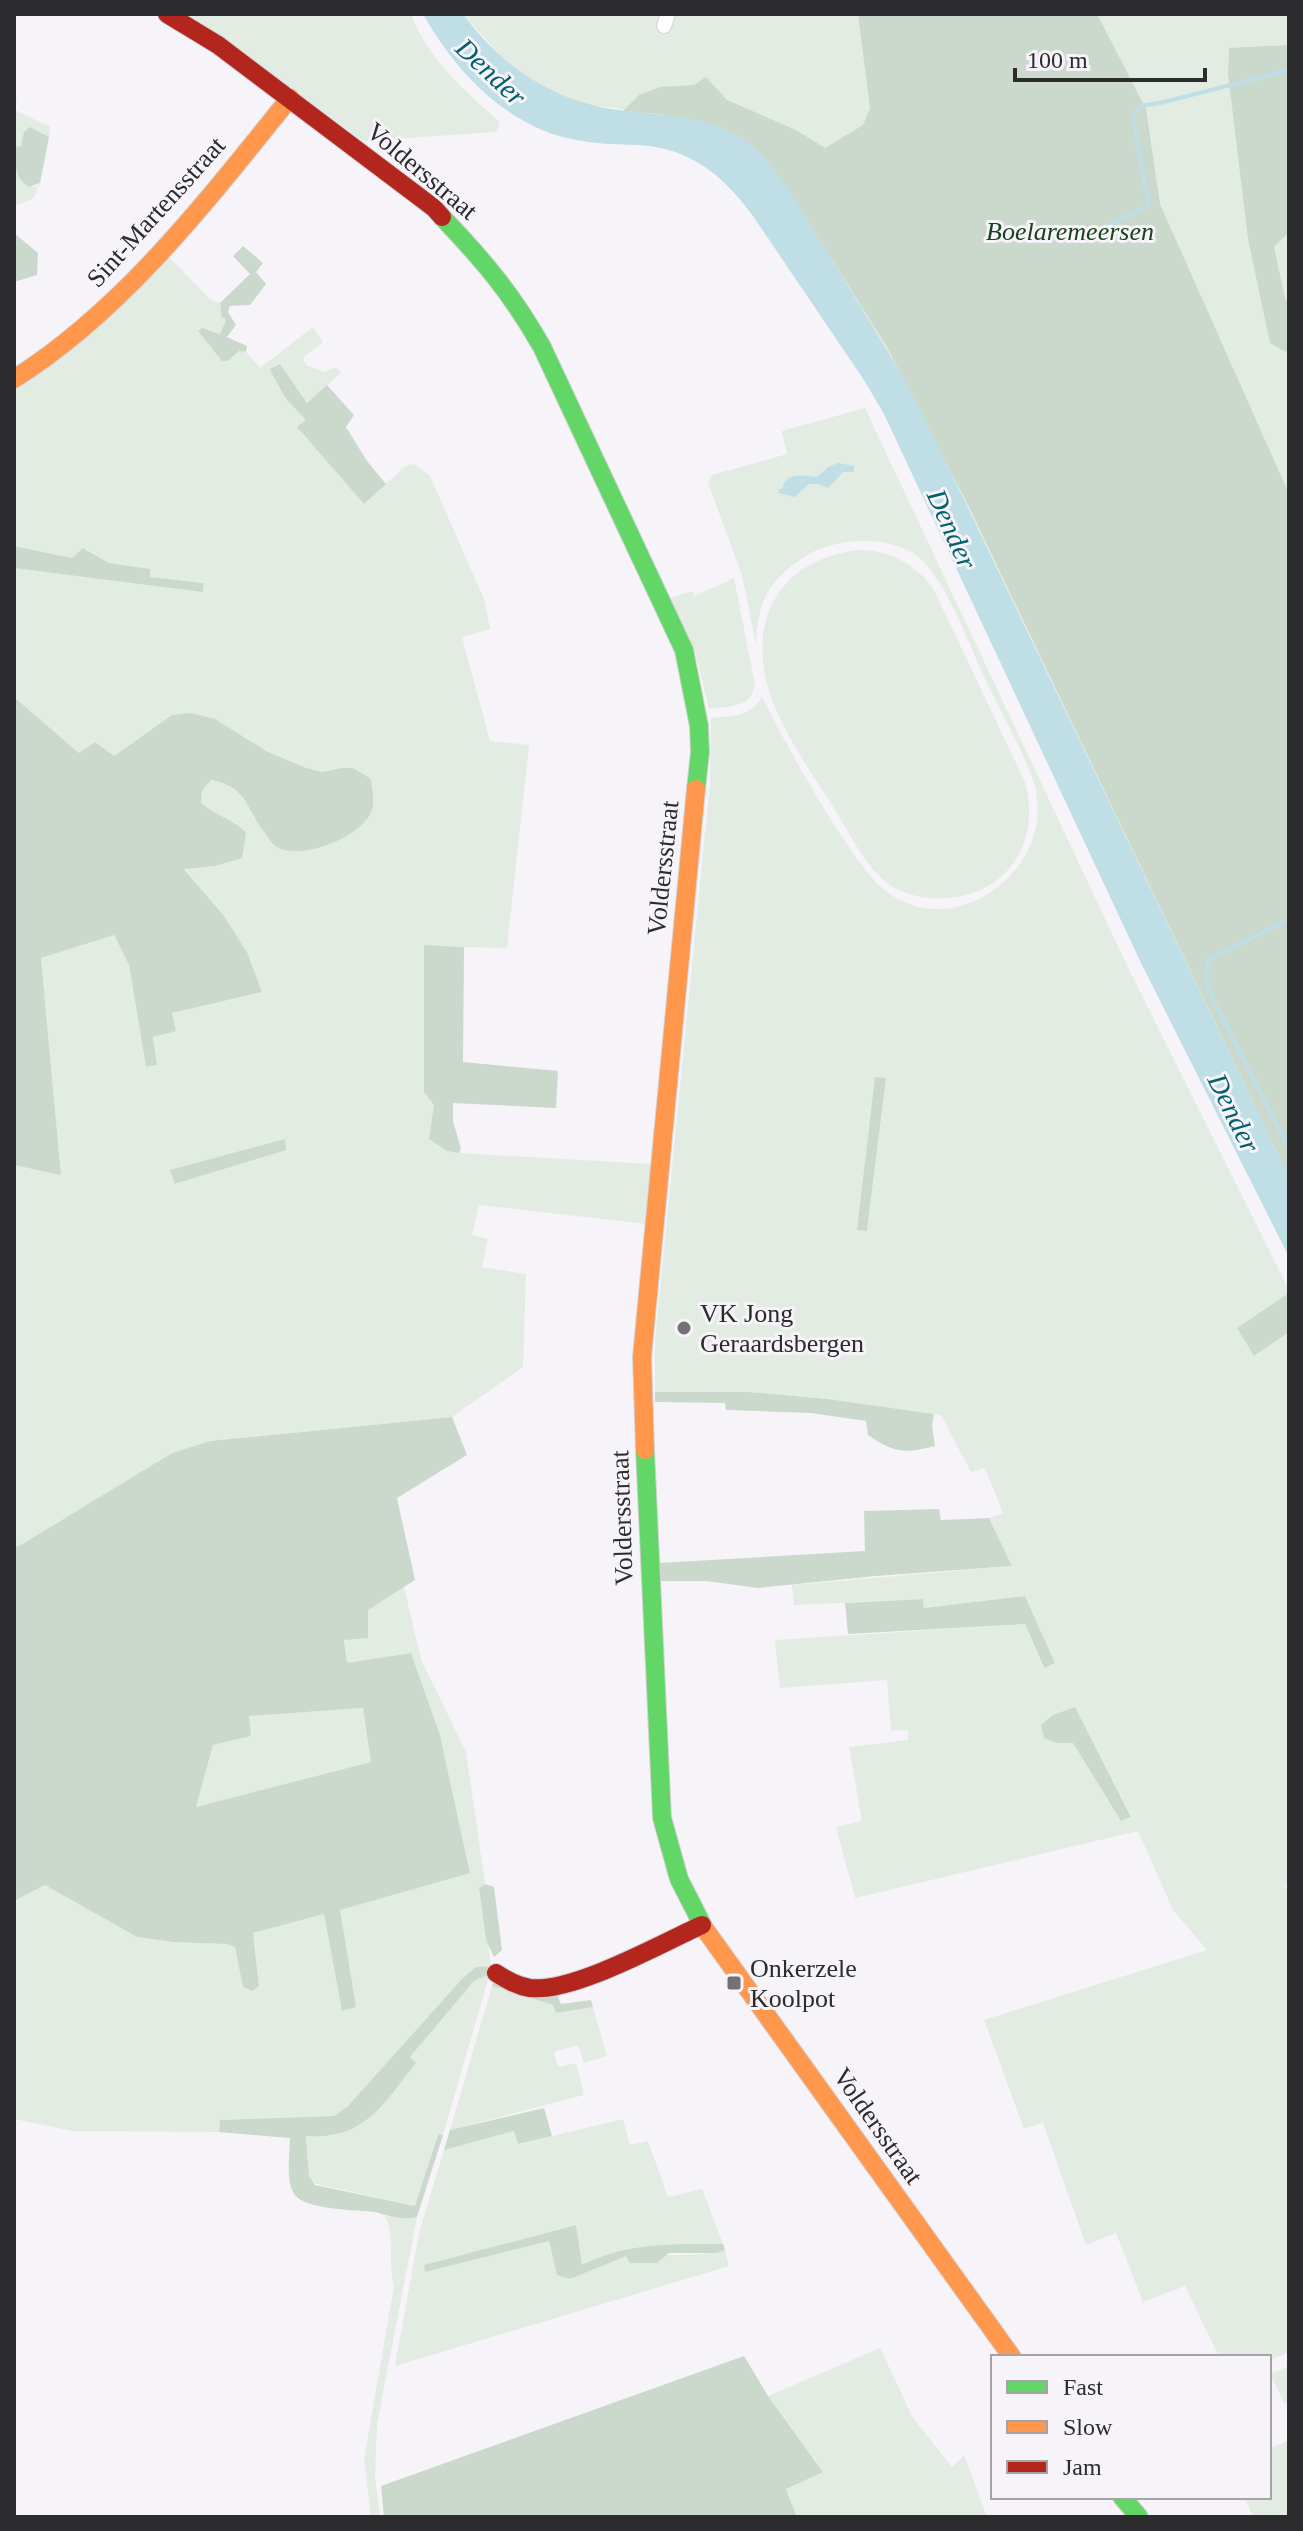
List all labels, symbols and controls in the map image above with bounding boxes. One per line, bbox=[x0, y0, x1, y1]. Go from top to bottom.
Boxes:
water label: Dender bbox=[449, 31, 532, 112]
scale bar bbox=[1015, 32, 1205, 82]
text: 100 m bbox=[1027, 47, 1088, 73]
street label: Voldersstraat bbox=[361, 116, 484, 226]
street label: Sint-Martensstraat bbox=[81, 130, 232, 293]
park label: Boelaremeersen bbox=[986, 217, 1154, 246]
water label: Dender bbox=[920, 483, 983, 574]
street label: Voldersstraat bbox=[642, 798, 685, 937]
water label: Dender bbox=[1201, 1068, 1266, 1158]
place label: VK Jong Geraardsbergen bbox=[700, 1299, 864, 1358]
marker: VK Jong Geraardsbergen bbox=[675, 1319, 693, 1337]
street label: Voldersstraat bbox=[605, 1449, 639, 1586]
place label: Onkerzele Koolpot bbox=[750, 1954, 857, 2013]
marker: Onkerzele Koolpot bbox=[725, 1974, 743, 1992]
street label: Voldersstraat bbox=[827, 2062, 929, 2190]
legend bbox=[991, 2355, 1271, 2499]
text: Fast bbox=[1063, 2374, 1103, 2400]
text: Slow bbox=[1063, 2414, 1113, 2440]
text: Jam bbox=[1063, 2454, 1102, 2480]

